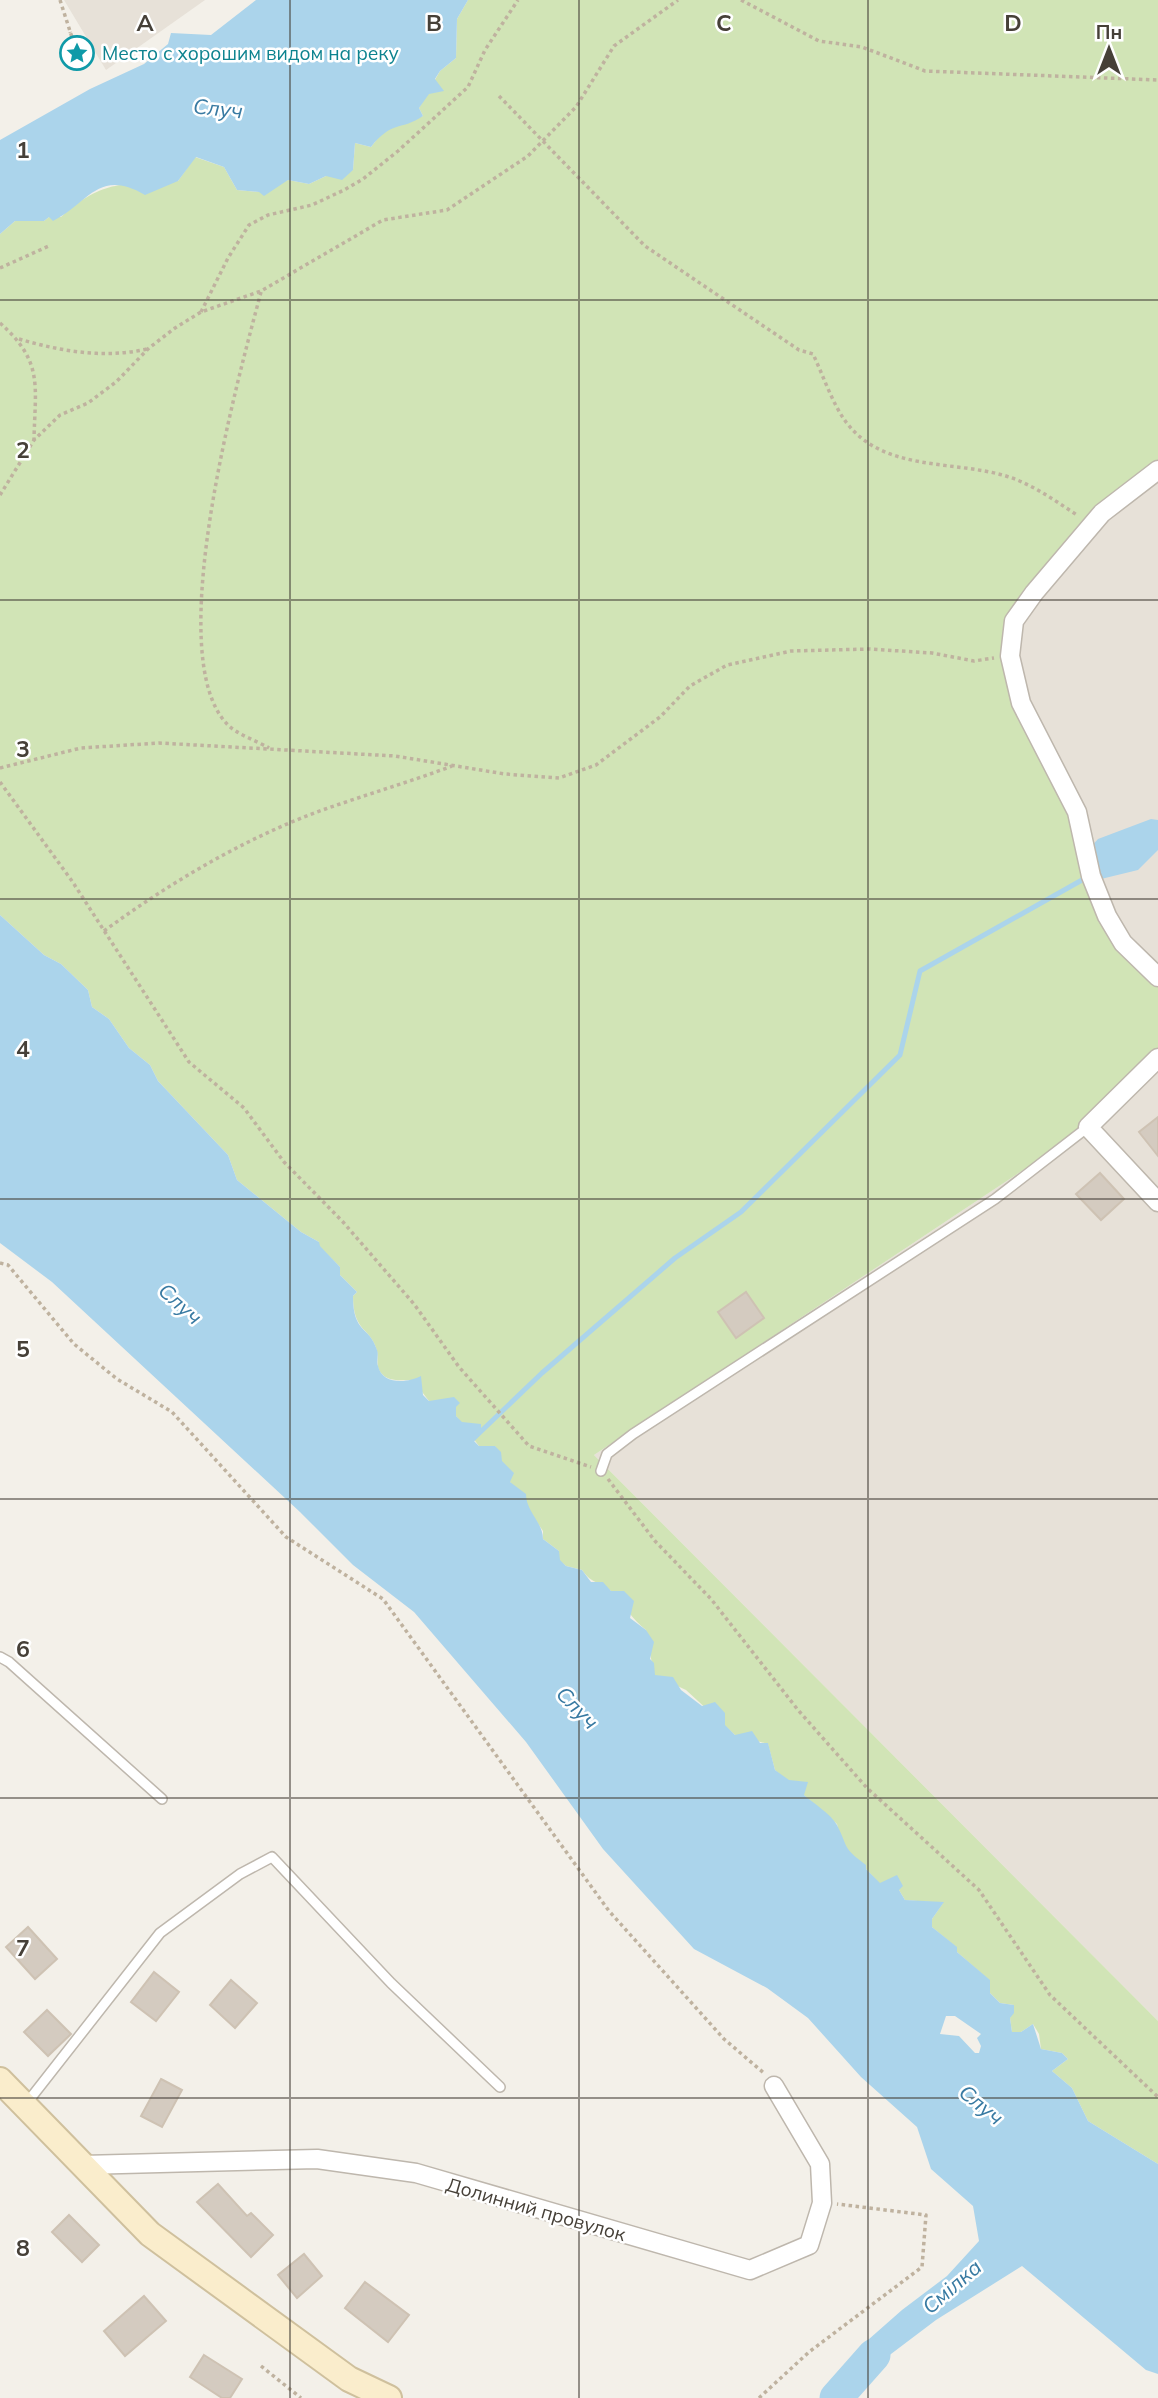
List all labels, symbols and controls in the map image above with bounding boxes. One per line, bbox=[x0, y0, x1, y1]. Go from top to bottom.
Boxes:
text: A bbox=[136, 8, 154, 37]
text: B bbox=[426, 8, 442, 37]
text: C bbox=[716, 8, 732, 37]
text: D bbox=[1004, 8, 1022, 37]
north arrow bbox=[1074, 14, 1144, 84]
text: Пн bbox=[1096, 20, 1122, 44]
place icon: Место с хорошим видом на реку bbox=[58, 34, 96, 72]
place label: Место с хорошим видом на реку bbox=[102, 41, 399, 65]
water label: Случ bbox=[192, 92, 244, 124]
text: 1 bbox=[16, 135, 30, 164]
text: 2 bbox=[16, 435, 30, 464]
text: 3 bbox=[16, 734, 30, 763]
text: 4 bbox=[16, 1034, 30, 1063]
water label: Случ bbox=[153, 1277, 208, 1330]
text: 5 bbox=[16, 1334, 30, 1363]
text: 6 bbox=[16, 1634, 30, 1663]
water label: Случ bbox=[551, 1680, 604, 1734]
text: 7 bbox=[16, 1933, 30, 1962]
water label: Случ bbox=[954, 2078, 1009, 2130]
street label: Долинний провулок bbox=[444, 2172, 629, 2246]
text: 8 bbox=[16, 2233, 30, 2262]
water label: Смілка bbox=[916, 2253, 986, 2319]

